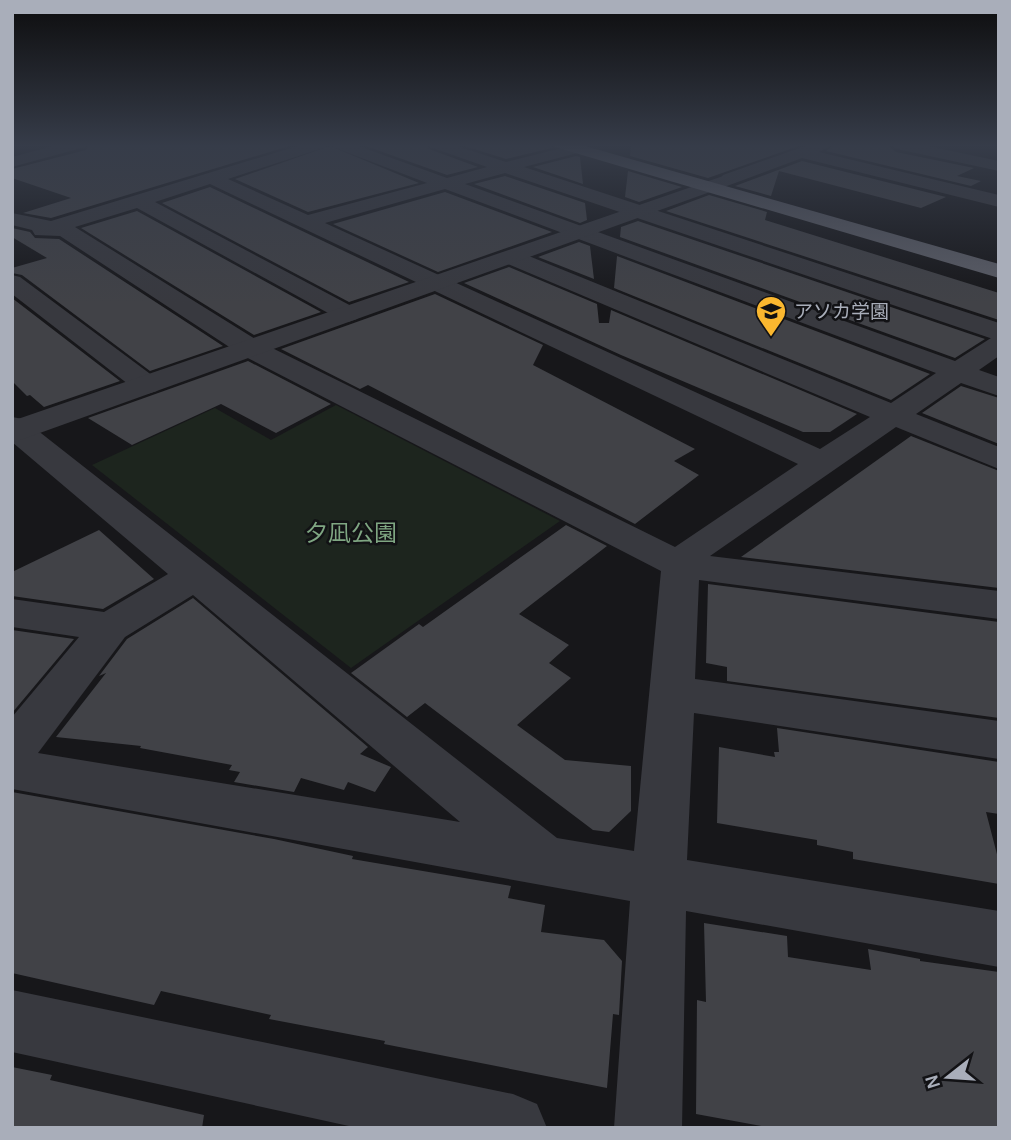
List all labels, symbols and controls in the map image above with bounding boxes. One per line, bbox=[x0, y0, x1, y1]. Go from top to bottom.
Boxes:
school or university icon: アソカ学園 bbox=[754, 294, 788, 338]
place label: アソカ学園 bbox=[794, 301, 889, 323]
park label: 夕凪公園 bbox=[305, 520, 397, 547]
north arrow bbox=[913, 1042, 983, 1112]
text: N bbox=[920, 1072, 945, 1091]

